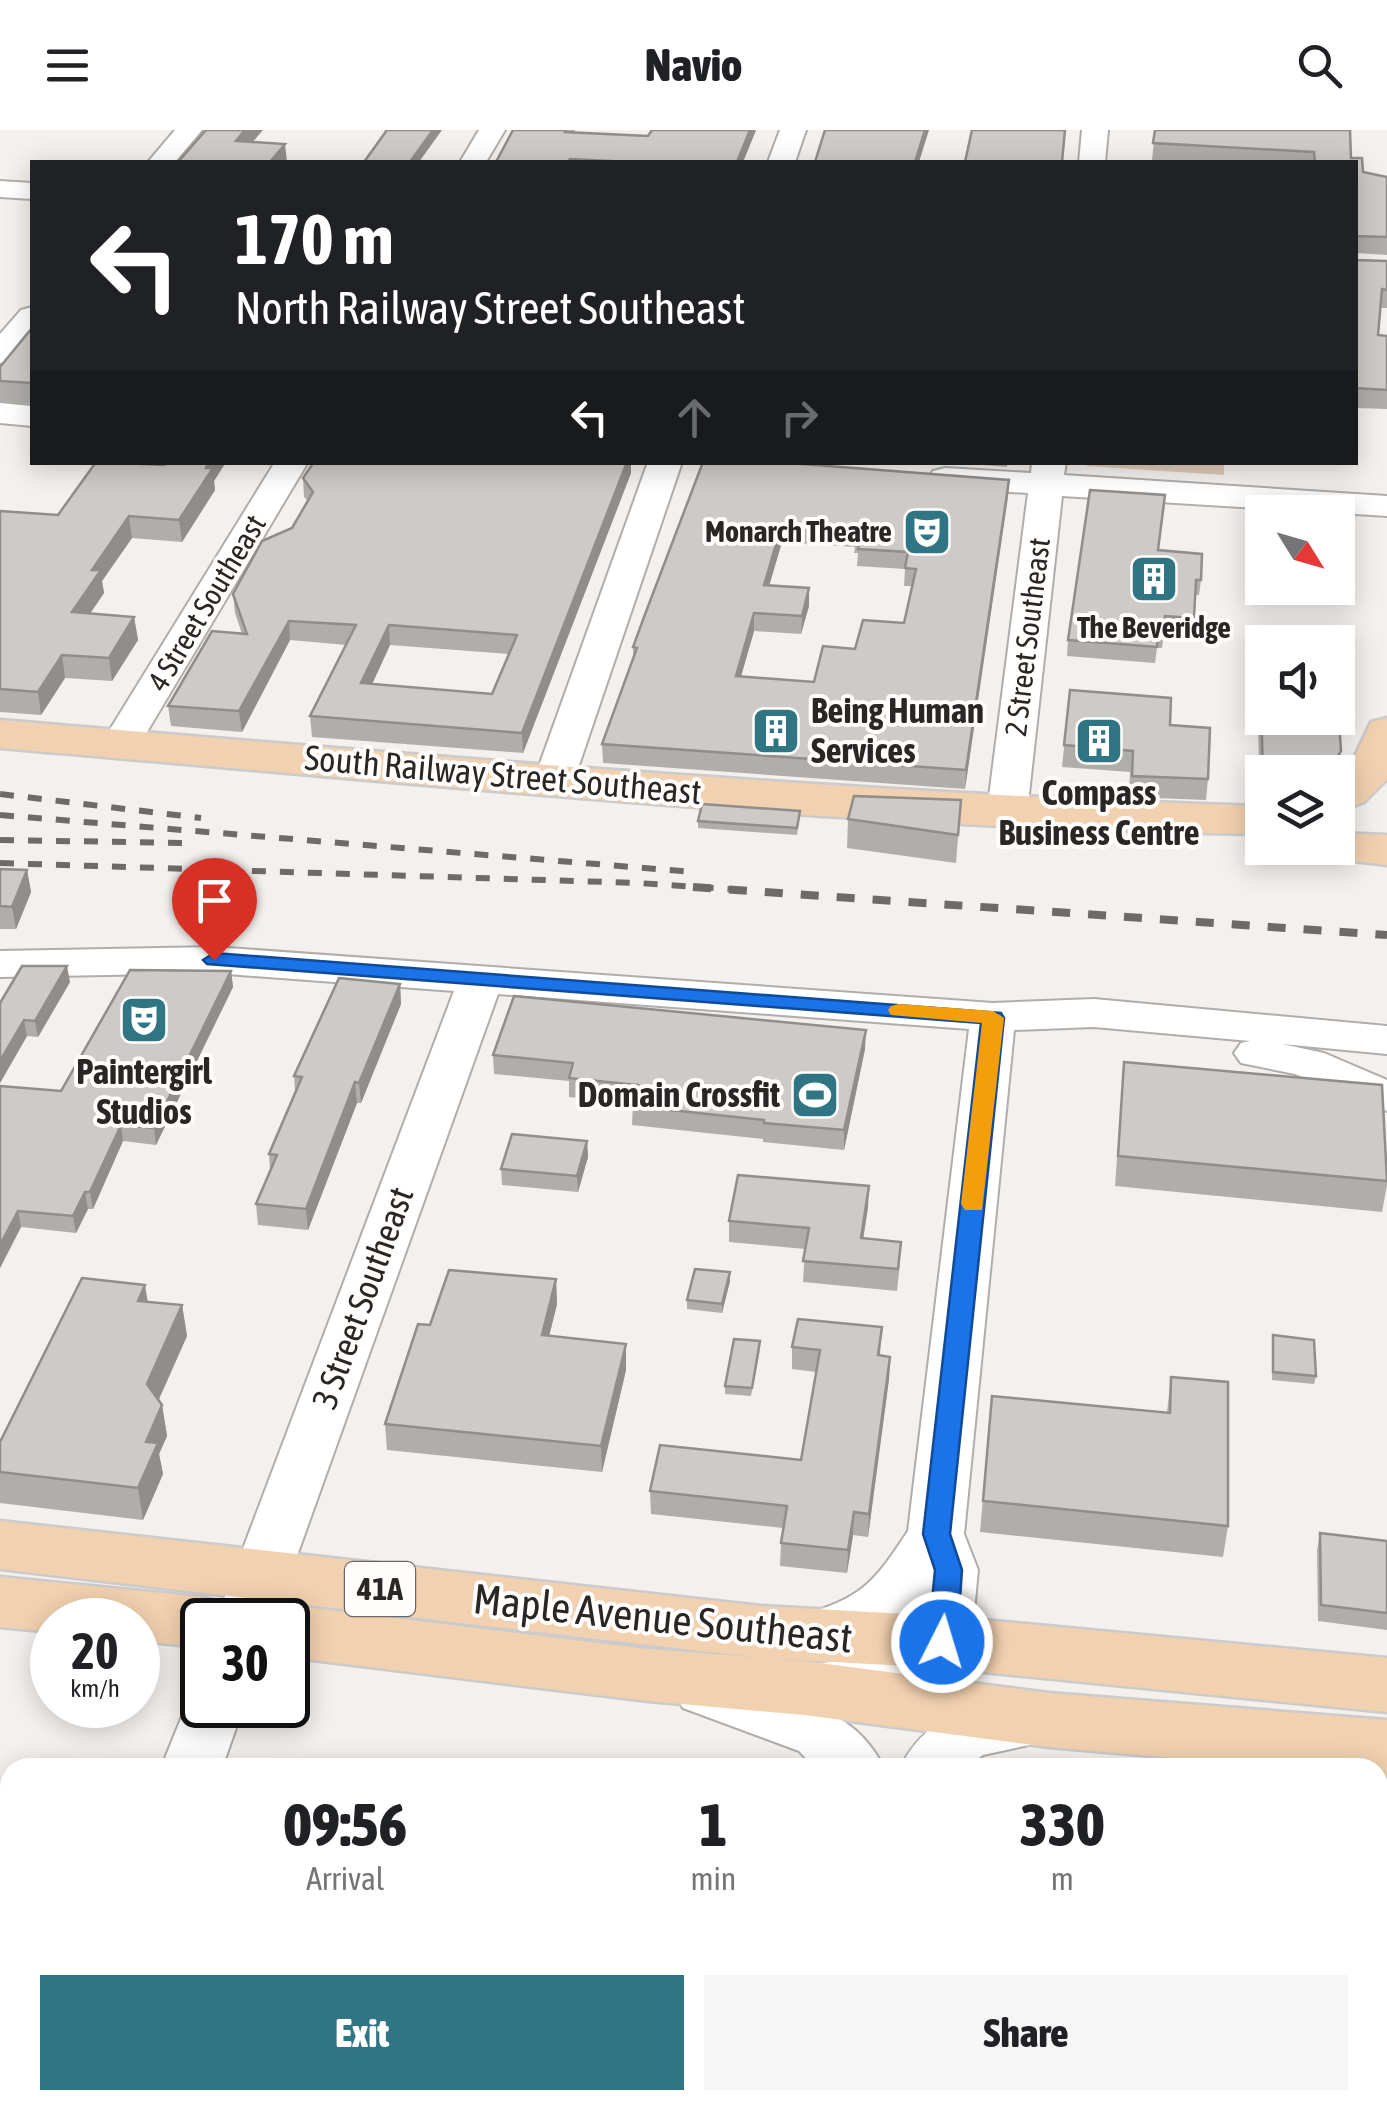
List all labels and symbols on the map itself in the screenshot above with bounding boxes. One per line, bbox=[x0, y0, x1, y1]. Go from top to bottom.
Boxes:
north arrow bbox=[1245, 495, 1355, 605]
theatre icon: Monarch Theatre bbox=[901, 506, 953, 558]
street label: 4 Street Southeast bbox=[140, 508, 272, 697]
place label: Monarch Theatre bbox=[705, 514, 892, 548]
street label: 2 Street Southeast bbox=[998, 536, 1056, 738]
building icon: The Beveridge bbox=[1128, 553, 1180, 605]
place label: The Beveridge bbox=[1077, 610, 1231, 644]
place label: Being Human Services bbox=[811, 690, 984, 770]
building icon: Being Human Services bbox=[750, 705, 802, 757]
building icon: Compass Business Centre bbox=[1073, 715, 1125, 767]
street label: South Railway Street Southeast bbox=[303, 737, 703, 811]
place label: Compass Business Centre bbox=[998, 772, 1200, 852]
pin bbox=[172, 858, 257, 961]
theatre icon: Paintergirl Studios bbox=[118, 994, 170, 1046]
place label: Paintergirl Studios bbox=[76, 1051, 212, 1131]
sports icon: Domain Crossfit bbox=[789, 1069, 841, 1121]
place label: Domain Crossfit bbox=[578, 1074, 780, 1114]
street label: 3 Street Southeast bbox=[303, 1182, 421, 1414]
road number: 41A bbox=[345, 1562, 415, 1616]
street label: Maple Avenue Southeast bbox=[471, 1574, 855, 1662]
position arrow bbox=[890, 1590, 994, 1694]
speed limit sign: 30 bbox=[180, 1598, 310, 1728]

